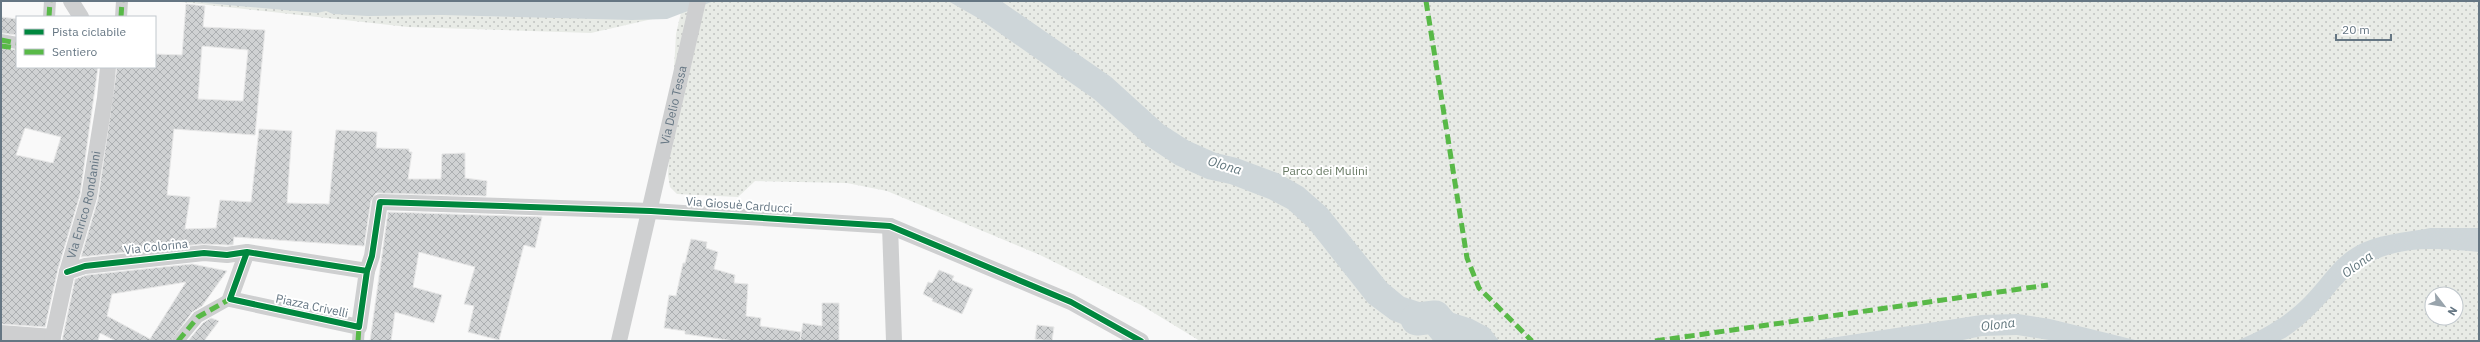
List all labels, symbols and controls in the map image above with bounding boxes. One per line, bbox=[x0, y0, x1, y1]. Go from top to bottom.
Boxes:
legend bbox=[16, 16, 156, 68]
scale bar bbox=[2336, 16, 2391, 42]
text: 20 m bbox=[2342, 22, 2370, 37]
text: Pista ciclabile bbox=[52, 24, 126, 39]
text: Sentiero bbox=[52, 44, 98, 59]
street label: Via Delio Tessa bbox=[657, 64, 690, 146]
street label: Via Enrico Rondanini bbox=[63, 150, 103, 260]
water label: Olona bbox=[1206, 152, 1244, 179]
park label: Parco dei Mulini bbox=[1282, 163, 1368, 178]
street label: Via Giosuè Carducci bbox=[685, 193, 793, 216]
street label: Via Colorina bbox=[123, 236, 189, 257]
water label: Olona bbox=[2338, 247, 2376, 281]
north arrow bbox=[2424, 286, 2464, 326]
street label: Piazza Crivelli bbox=[274, 291, 350, 321]
text: N bbox=[2445, 304, 2461, 318]
water label: Olona bbox=[1980, 314, 2016, 335]

